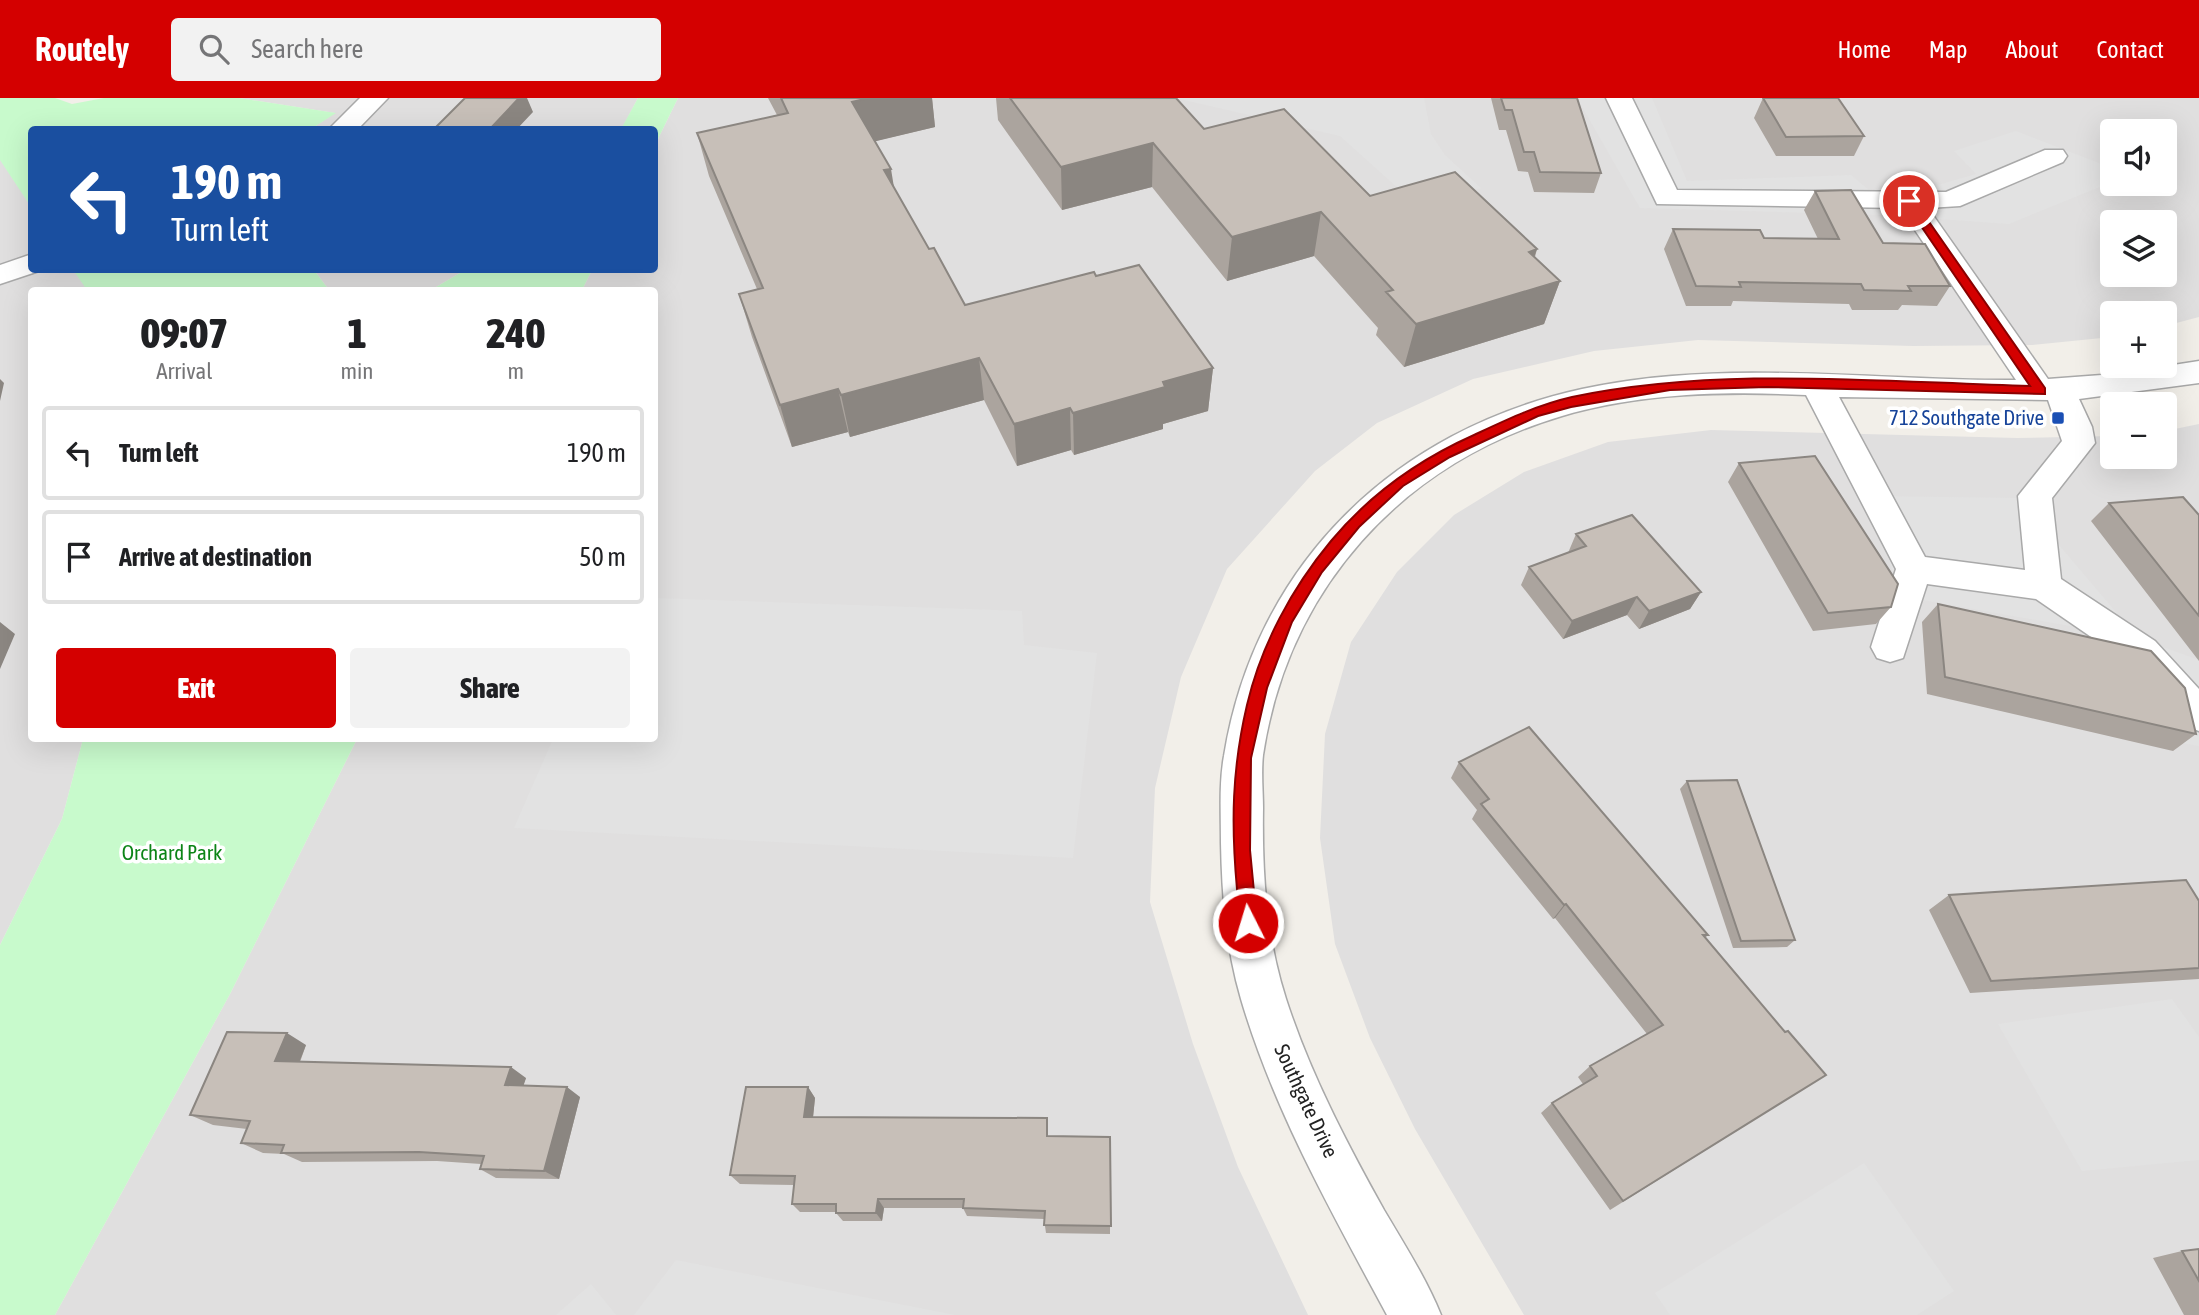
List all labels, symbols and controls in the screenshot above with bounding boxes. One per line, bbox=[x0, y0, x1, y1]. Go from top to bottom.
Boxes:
search box bbox=[171, 18, 661, 81]
text: Routely bbox=[35, 30, 129, 68]
icon: search bbox=[195, 30, 233, 68]
text: Search here bbox=[251, 34, 363, 64]
text: Home bbox=[1837, 36, 1891, 63]
text: Map bbox=[1929, 36, 1967, 63]
text: About bbox=[2005, 36, 2058, 63]
text: Contact bbox=[2096, 36, 2164, 63]
map controls bbox=[2100, 119, 2177, 469]
button: sound bbox=[2100, 119, 2177, 196]
text: 190 m bbox=[171, 153, 282, 209]
icon: left bbox=[56, 154, 147, 245]
pin bbox=[1879, 171, 1939, 231]
icon: arrive bbox=[1890, 182, 1928, 220]
button: layers bbox=[2100, 210, 2177, 287]
text: Turn left bbox=[171, 211, 269, 248]
button: + bbox=[2100, 301, 2177, 378]
text: 09:07 bbox=[141, 309, 228, 357]
text: 1 bbox=[347, 309, 367, 357]
text: 240 bbox=[486, 309, 545, 357]
text: Arrival bbox=[156, 358, 212, 384]
text: min bbox=[341, 358, 374, 384]
text: m bbox=[507, 358, 524, 384]
button: − bbox=[2100, 392, 2177, 469]
place label: 712 Southgate Drive bbox=[1889, 405, 2044, 429]
marker: 712 Southgate Drive bbox=[2050, 410, 2066, 426]
icon: left bbox=[60, 434, 98, 472]
text: Turn left bbox=[119, 438, 199, 468]
text: 190 m bbox=[567, 438, 626, 468]
icon: arrive bbox=[60, 538, 98, 576]
text: Arrive at destination bbox=[119, 542, 312, 572]
text: 50 m bbox=[579, 542, 626, 572]
button: Exit bbox=[56, 648, 336, 728]
button: Share bbox=[350, 648, 630, 728]
park label: Orchard Park bbox=[122, 840, 222, 864]
position arrow bbox=[1211, 886, 1285, 960]
street label: Southgate Drive bbox=[1270, 1040, 1344, 1161]

